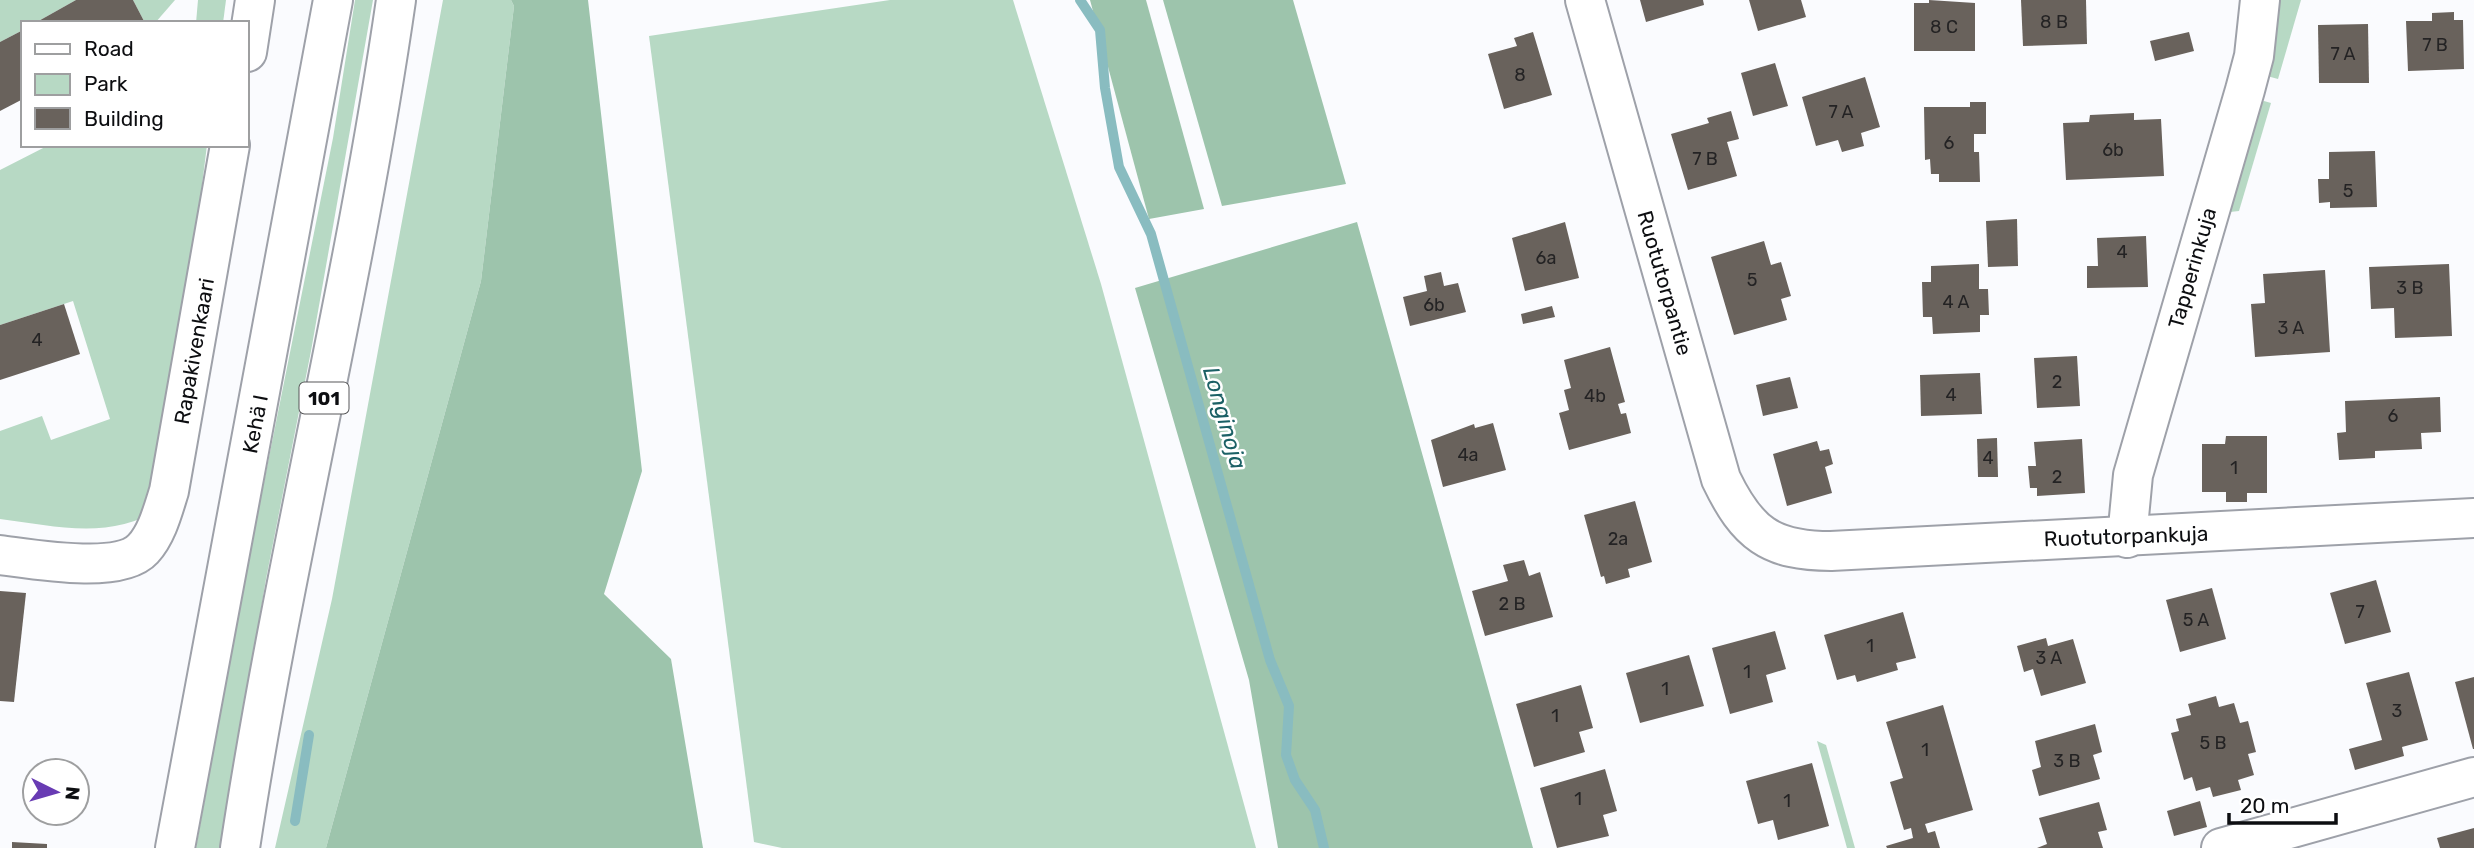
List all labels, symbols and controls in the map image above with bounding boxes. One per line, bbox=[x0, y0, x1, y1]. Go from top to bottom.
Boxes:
house number: 8 B bbox=[2040, 11, 2068, 33]
house number: 8 C bbox=[1930, 16, 1958, 38]
legend bbox=[21, 21, 248, 147]
house number: 7 B bbox=[2422, 34, 2448, 56]
text: Road bbox=[84, 36, 134, 61]
house number: 7 A bbox=[2330, 43, 2356, 65]
house number: 8 bbox=[1514, 64, 1526, 86]
text: Park bbox=[84, 71, 128, 96]
house number: 7 A bbox=[1828, 101, 1854, 123]
text: Building bbox=[84, 106, 164, 131]
house number: 6 bbox=[1944, 132, 1955, 154]
house number: 6b bbox=[2102, 139, 2124, 161]
house number: 7 B bbox=[1692, 148, 1718, 170]
house number: 5 bbox=[2343, 180, 2353, 202]
street label: Tapperinkuja bbox=[2163, 205, 2221, 331]
street label: Ruotutorpantie bbox=[1632, 208, 1698, 358]
house number: 4 bbox=[2116, 241, 2128, 263]
house number: 6a bbox=[1536, 247, 1556, 269]
house number: 5 bbox=[1747, 269, 1757, 291]
street label: Rapakivenkaari bbox=[169, 276, 219, 426]
house number: 3 B bbox=[2396, 277, 2424, 299]
house number: 4 A bbox=[1942, 291, 1970, 313]
house number: 6b bbox=[1423, 294, 1445, 316]
house number: 3 A bbox=[2278, 317, 2304, 339]
house number: 4 bbox=[31, 329, 43, 351]
water label: Longinoja bbox=[1197, 364, 1253, 472]
house number: 2 bbox=[2052, 371, 2062, 393]
road number: 101 bbox=[300, 382, 348, 414]
house number: 4 bbox=[1945, 384, 1957, 406]
house number: 4b bbox=[1584, 385, 1606, 407]
street label: Kehä I bbox=[237, 393, 273, 455]
house number: 6 bbox=[2388, 405, 2399, 427]
house number: 4a bbox=[1457, 444, 1479, 466]
house number: 4 bbox=[1982, 447, 1994, 469]
house number: 1 bbox=[2230, 457, 2238, 479]
house number: 2 bbox=[2052, 466, 2062, 488]
street label: Ruotutorpankuja bbox=[2043, 521, 2209, 551]
house number: 2a bbox=[1608, 528, 1628, 550]
house number: 2 B bbox=[1499, 593, 1526, 615]
house number: 7 bbox=[2355, 601, 2365, 623]
house number: 5 A bbox=[2183, 609, 2209, 631]
house number: 1 bbox=[1866, 635, 1874, 657]
house number: 3 A bbox=[2036, 647, 2062, 669]
house number: 1 bbox=[1743, 661, 1751, 683]
house number: 1 bbox=[1661, 678, 1669, 700]
house number: 3 bbox=[2392, 700, 2402, 722]
house number: 1 bbox=[1551, 705, 1559, 727]
house number: 5 B bbox=[2199, 732, 2227, 754]
house number: 1 bbox=[1921, 739, 1929, 761]
house number: 3 B bbox=[2053, 750, 2081, 772]
north arrow bbox=[21, 757, 91, 827]
scale bar bbox=[2229, 782, 2336, 826]
text: N bbox=[60, 786, 84, 801]
house number: 1 bbox=[1574, 788, 1582, 810]
house number: 1 bbox=[1783, 790, 1791, 812]
text: 20 m bbox=[2240, 793, 2289, 818]

